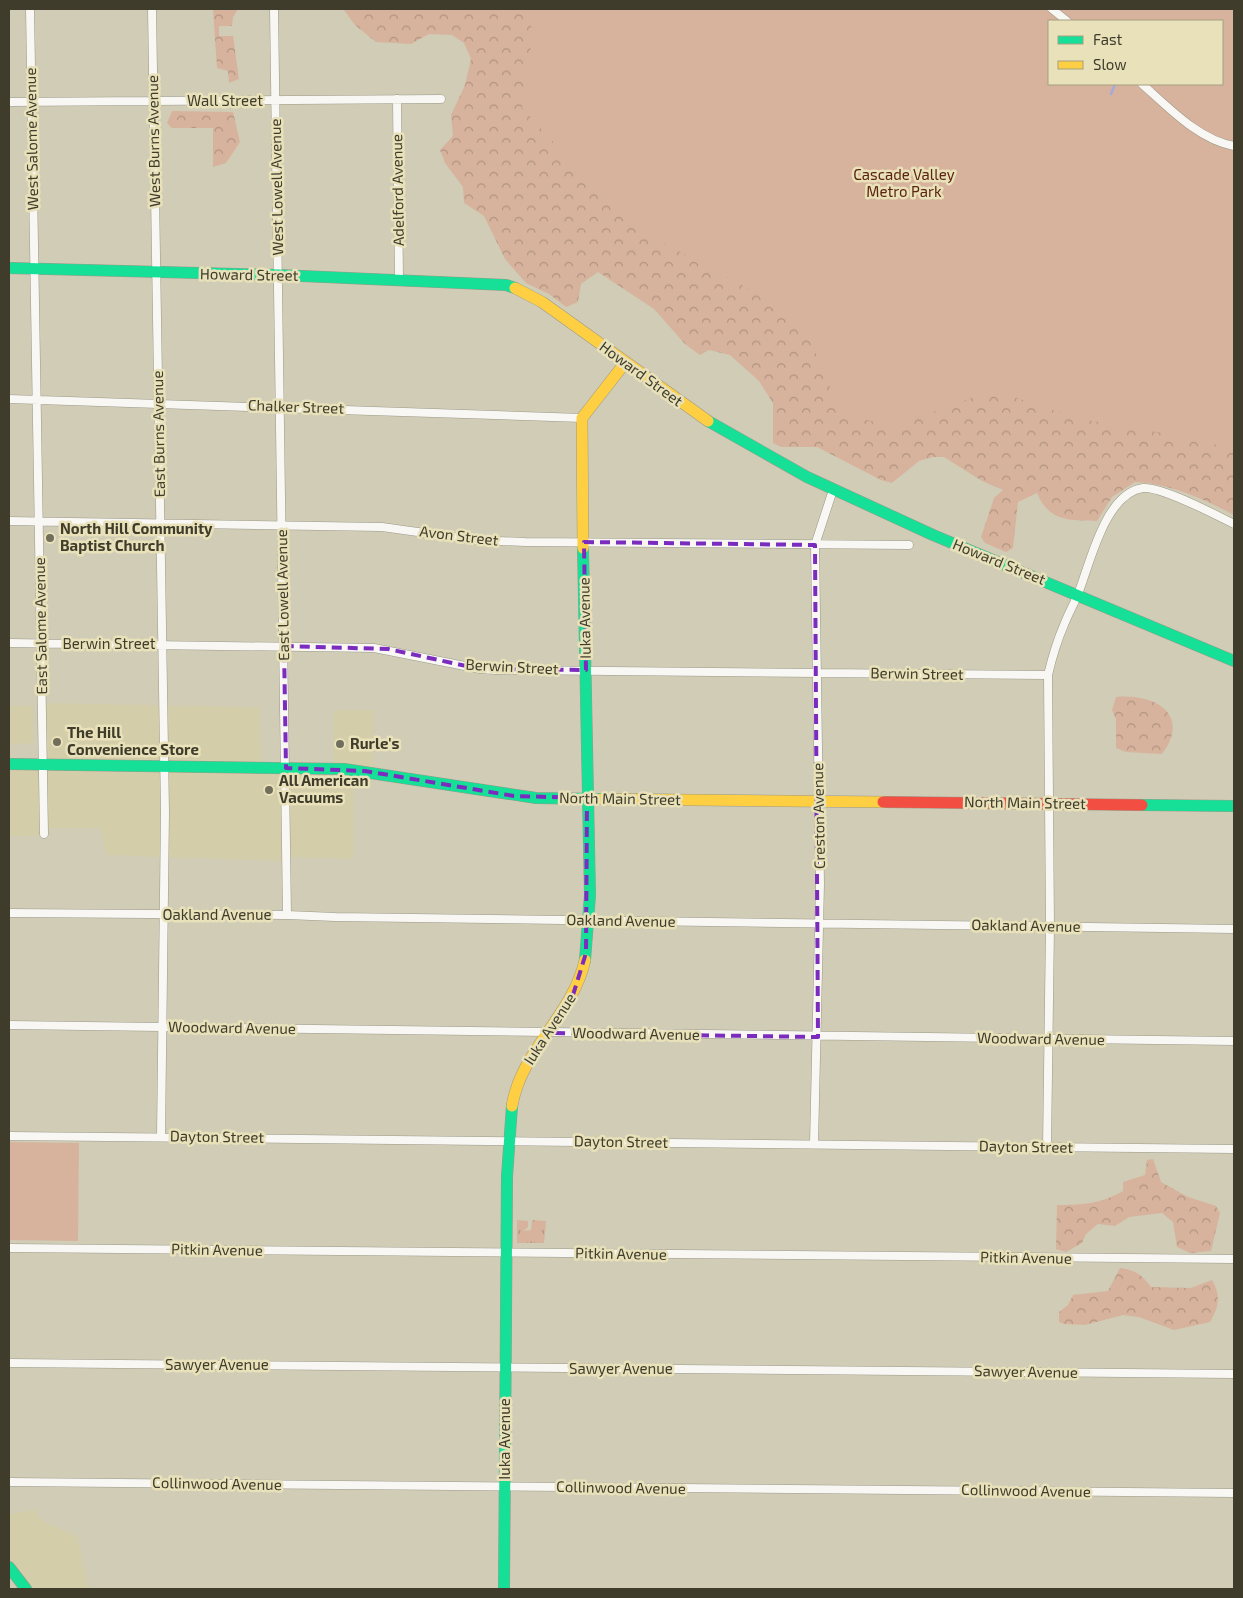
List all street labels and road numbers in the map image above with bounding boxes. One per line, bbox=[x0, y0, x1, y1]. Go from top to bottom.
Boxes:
street label: West Salome Avenue bbox=[21, 67, 41, 211]
street label: West Burns Avenue bbox=[143, 75, 163, 207]
street label: Wall Street bbox=[187, 91, 263, 109]
street label: West Lowell Avenue bbox=[266, 118, 286, 256]
street label: Adelford Avenue bbox=[387, 134, 407, 246]
street label: Howard Street bbox=[200, 264, 299, 284]
street label: Howard Street bbox=[596, 337, 687, 410]
street label: East Burns Avenue bbox=[148, 370, 168, 498]
street label: Chalker Street bbox=[248, 395, 345, 417]
street label: Avon Street bbox=[419, 521, 500, 549]
street label: East Lowell Avenue bbox=[272, 529, 292, 661]
street label: Howard Street bbox=[950, 534, 1049, 588]
street label: East Salome Avenue bbox=[30, 557, 50, 695]
street label: Iuka Avenue bbox=[574, 577, 594, 659]
street label: Berwin Street bbox=[62, 634, 156, 652]
street label: Berwin Street bbox=[465, 655, 559, 677]
street label: Berwin Street bbox=[870, 663, 964, 683]
street label: Creston Avenue bbox=[808, 763, 828, 869]
street label: North Main Street bbox=[559, 788, 681, 808]
street label: North Main Street bbox=[964, 792, 1086, 812]
street label: Oakland Avenue bbox=[162, 905, 272, 923]
street label: Oakland Avenue bbox=[566, 910, 676, 930]
street label: Oakland Avenue bbox=[971, 915, 1081, 935]
street label: Iuka Avenue bbox=[519, 989, 579, 1068]
street label: Woodward Avenue bbox=[168, 1017, 296, 1037]
street label: Woodward Avenue bbox=[572, 1023, 700, 1043]
street label: Woodward Avenue bbox=[977, 1028, 1105, 1048]
street label: Dayton Street bbox=[170, 1126, 265, 1146]
street label: Dayton Street bbox=[574, 1131, 669, 1151]
street label: Dayton Street bbox=[979, 1136, 1074, 1156]
street label: Pitkin Avenue bbox=[171, 1239, 263, 1259]
street label: Pitkin Avenue bbox=[575, 1243, 667, 1263]
street label: Pitkin Avenue bbox=[980, 1247, 1072, 1267]
street label: Sawyer Avenue bbox=[165, 1355, 269, 1373]
street label: Sawyer Avenue bbox=[569, 1359, 673, 1377]
street label: Sawyer Avenue bbox=[974, 1361, 1078, 1381]
street label: Iuka Avenue bbox=[495, 1398, 513, 1480]
street label: Collinwood Avenue bbox=[152, 1473, 282, 1493]
street label: Collinwood Avenue bbox=[556, 1477, 686, 1497]
street label: Collinwood Avenue bbox=[961, 1480, 1091, 1500]

